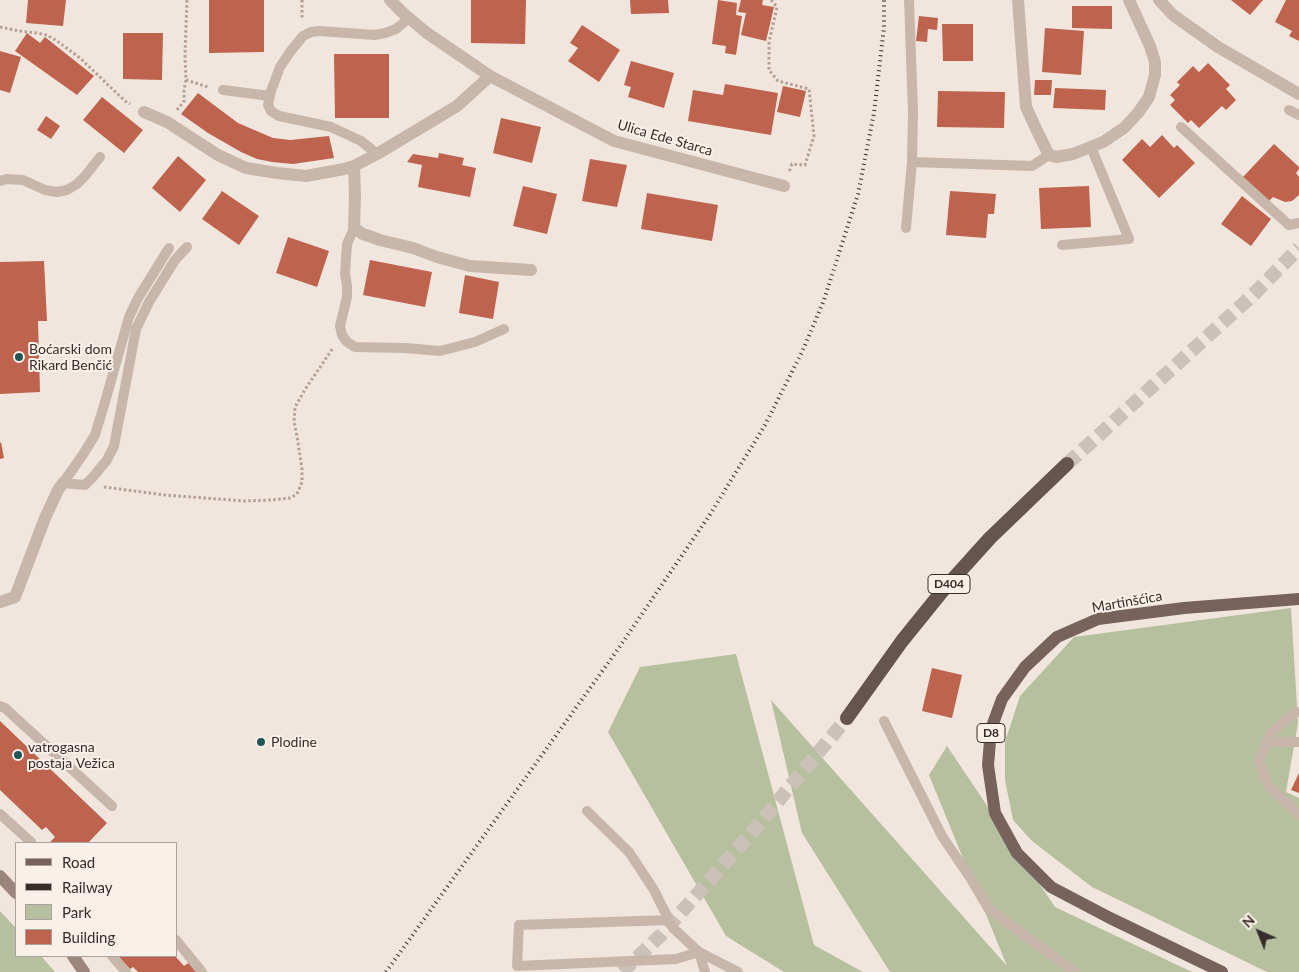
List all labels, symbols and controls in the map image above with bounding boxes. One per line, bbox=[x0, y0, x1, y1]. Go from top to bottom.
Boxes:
street label: Ulica Ede Starca bbox=[615, 116, 715, 160]
place label: Boćarski dom Rikard Benčić bbox=[29, 341, 112, 374]
marker: Boćarski dom Rikard Benčić bbox=[13, 351, 25, 363]
road number: D404 bbox=[928, 574, 970, 594]
street label: Martinšćica bbox=[1091, 588, 1163, 616]
road number: D8 bbox=[977, 724, 1005, 742]
place label: Plodine bbox=[271, 734, 317, 750]
marker: Plodine bbox=[255, 736, 267, 748]
place label: vatrogasna postaja Vežica bbox=[28, 739, 115, 772]
marker: vatrogasna postaja Vežica bbox=[12, 749, 24, 761]
legend bbox=[15, 842, 178, 957]
text: Road bbox=[62, 853, 95, 871]
text: Railway bbox=[62, 878, 113, 896]
text: Park bbox=[62, 903, 91, 921]
north arrow bbox=[1234, 907, 1284, 957]
text: N bbox=[1238, 911, 1258, 931]
text: Building bbox=[62, 928, 115, 946]

